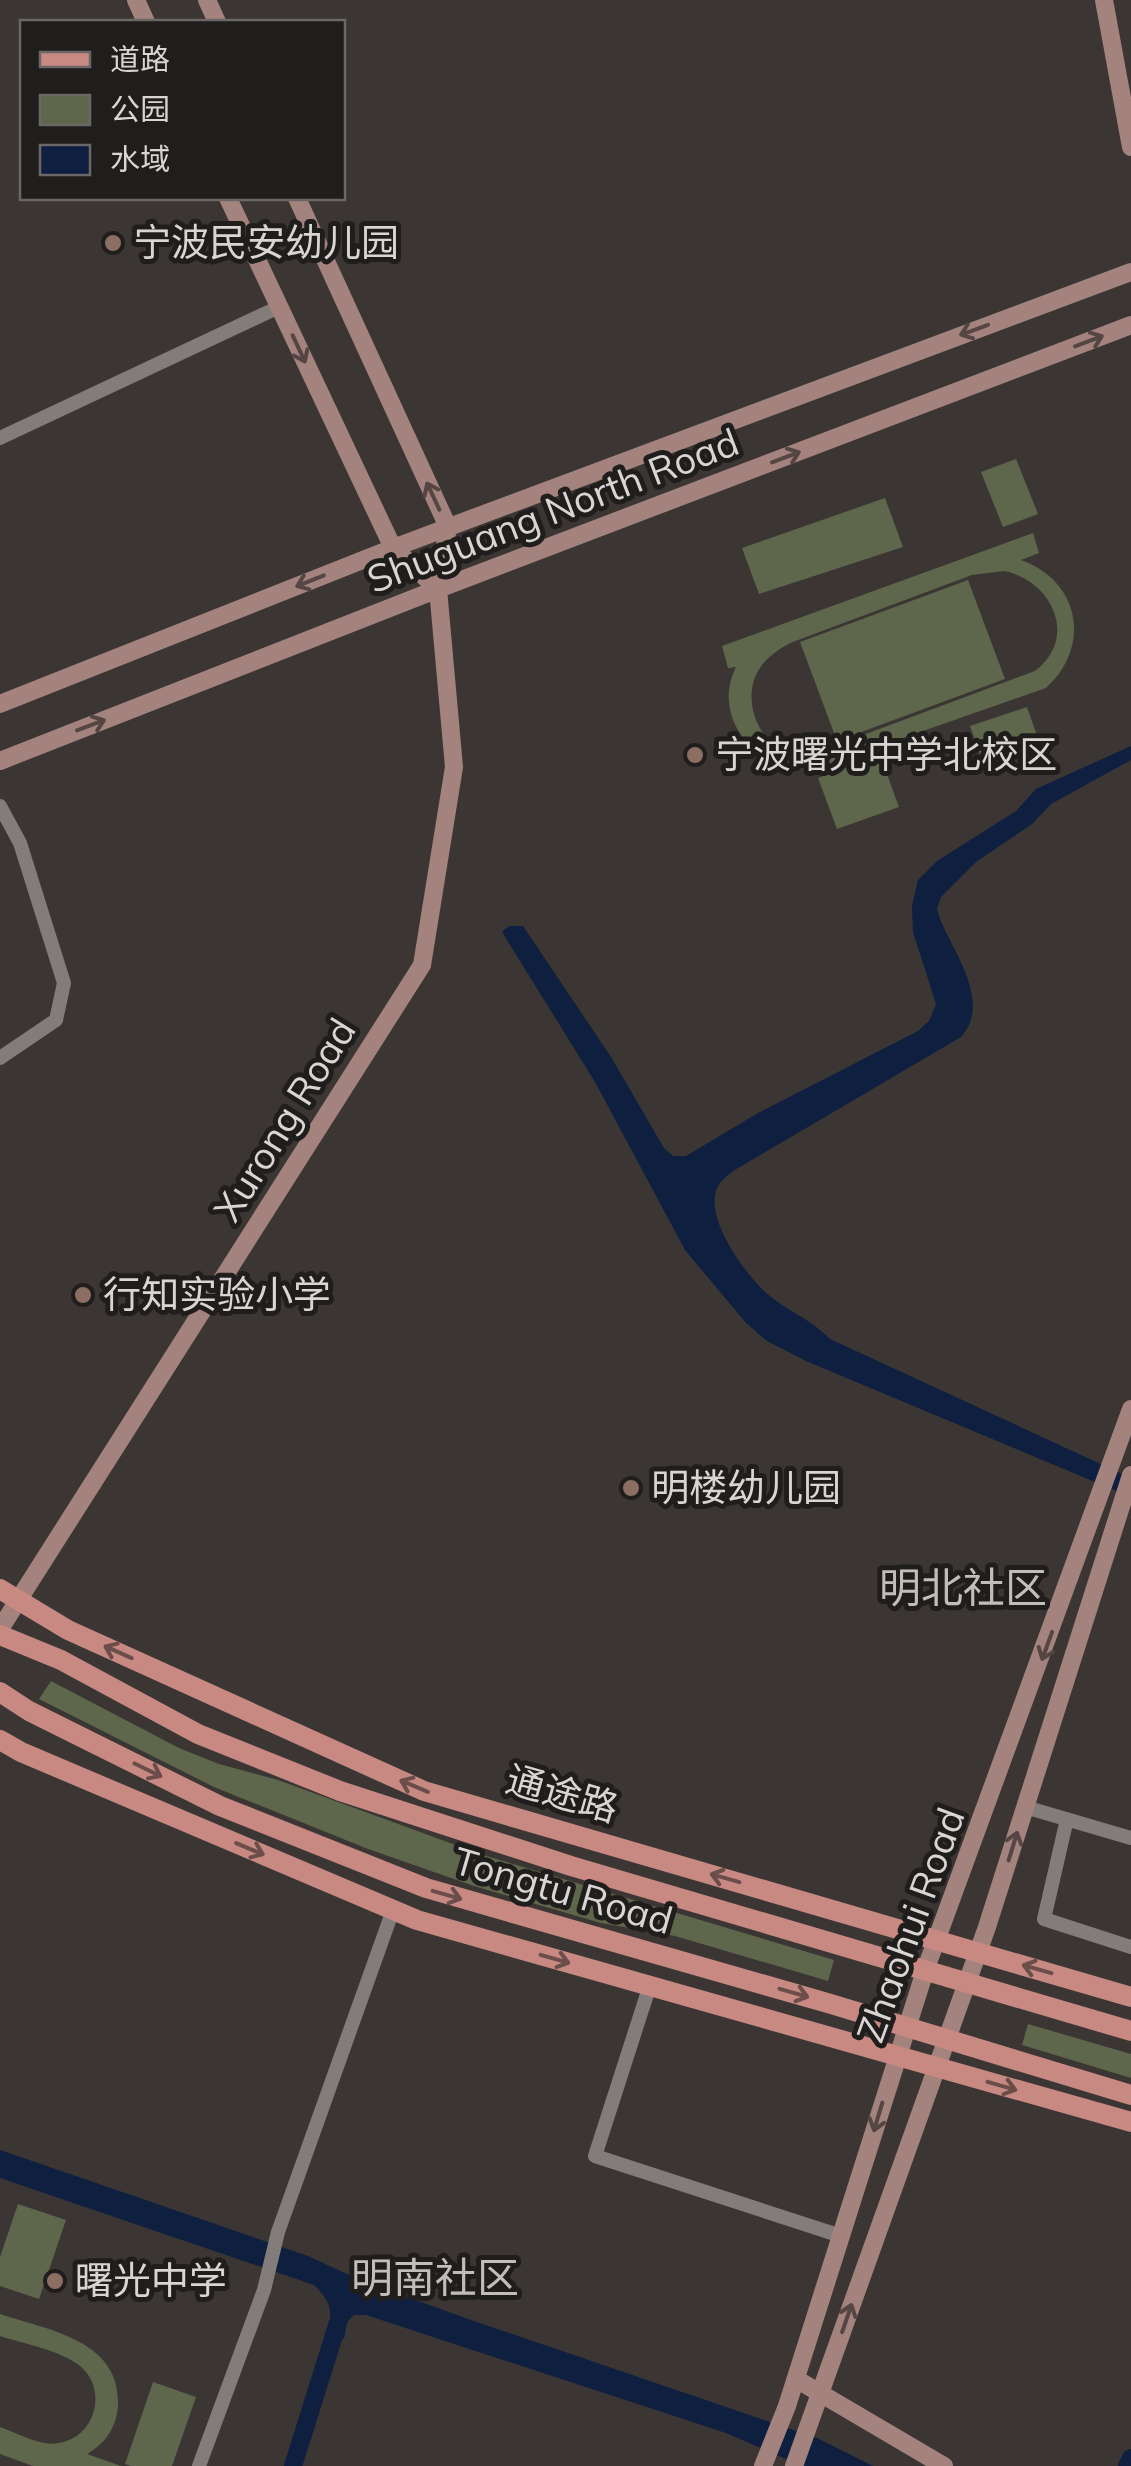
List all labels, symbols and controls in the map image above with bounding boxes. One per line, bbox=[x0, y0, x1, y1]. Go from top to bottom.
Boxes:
legend bbox=[20, 20, 345, 200]
text: 道路 bbox=[110, 40, 170, 78]
text: 公园 bbox=[110, 90, 170, 128]
text: 水域 bbox=[110, 140, 170, 178]
place label: 宁波民安幼儿园 bbox=[133, 218, 399, 266]
marker: 宁波民安幼儿园 bbox=[102, 232, 124, 254]
one-way arrow bbox=[959, 322, 990, 340]
one-way arrow bbox=[1073, 331, 1104, 349]
one-way arrow bbox=[290, 333, 309, 363]
street label: Shuguang North Road bbox=[360, 417, 745, 603]
one-way arrow bbox=[769, 447, 800, 465]
one-way arrow bbox=[423, 482, 442, 512]
one-way arrow bbox=[295, 573, 326, 591]
one-way arrow bbox=[75, 715, 105, 733]
place label: 宁波曙光中学北校区 bbox=[715, 730, 1057, 778]
marker: 宁波曙光中学北校区 bbox=[684, 744, 706, 766]
street label: Xurong Road bbox=[203, 1009, 366, 1230]
place label: 行知实验小学 bbox=[103, 1270, 331, 1318]
marker: 行知实验小学 bbox=[72, 1284, 94, 1306]
place label: 明楼幼儿园 bbox=[651, 1463, 841, 1511]
marker: 明楼幼儿园 bbox=[620, 1477, 642, 1499]
district label: 明北社区 bbox=[879, 1561, 1047, 1614]
one-way arrow bbox=[1037, 1630, 1055, 1661]
one-way arrow bbox=[103, 1642, 134, 1660]
street label: 通途路 bbox=[501, 1754, 624, 1832]
one-way arrow bbox=[132, 1761, 162, 1780]
one-way arrow bbox=[399, 1776, 430, 1794]
street label: Zhaohui Road bbox=[845, 1801, 975, 2048]
one-way arrow bbox=[1005, 1831, 1023, 1862]
street label: Tongtu Road bbox=[448, 1836, 678, 1944]
one-way arrow bbox=[234, 1841, 265, 1859]
one-way arrow bbox=[710, 1868, 742, 1887]
one-way arrow bbox=[431, 1886, 463, 1905]
one-way arrow bbox=[539, 1951, 570, 1969]
one-way arrow bbox=[1022, 1959, 1054, 1977]
one-way arrow bbox=[778, 1985, 809, 2003]
one-way arrow bbox=[986, 2078, 1017, 2096]
one-way arrow bbox=[868, 2100, 886, 2132]
district label: 明南社区 bbox=[351, 2251, 519, 2304]
place label: 曙光中学 bbox=[75, 2256, 227, 2304]
marker: 曙光中学 bbox=[44, 2270, 66, 2292]
one-way arrow bbox=[839, 2303, 857, 2334]

